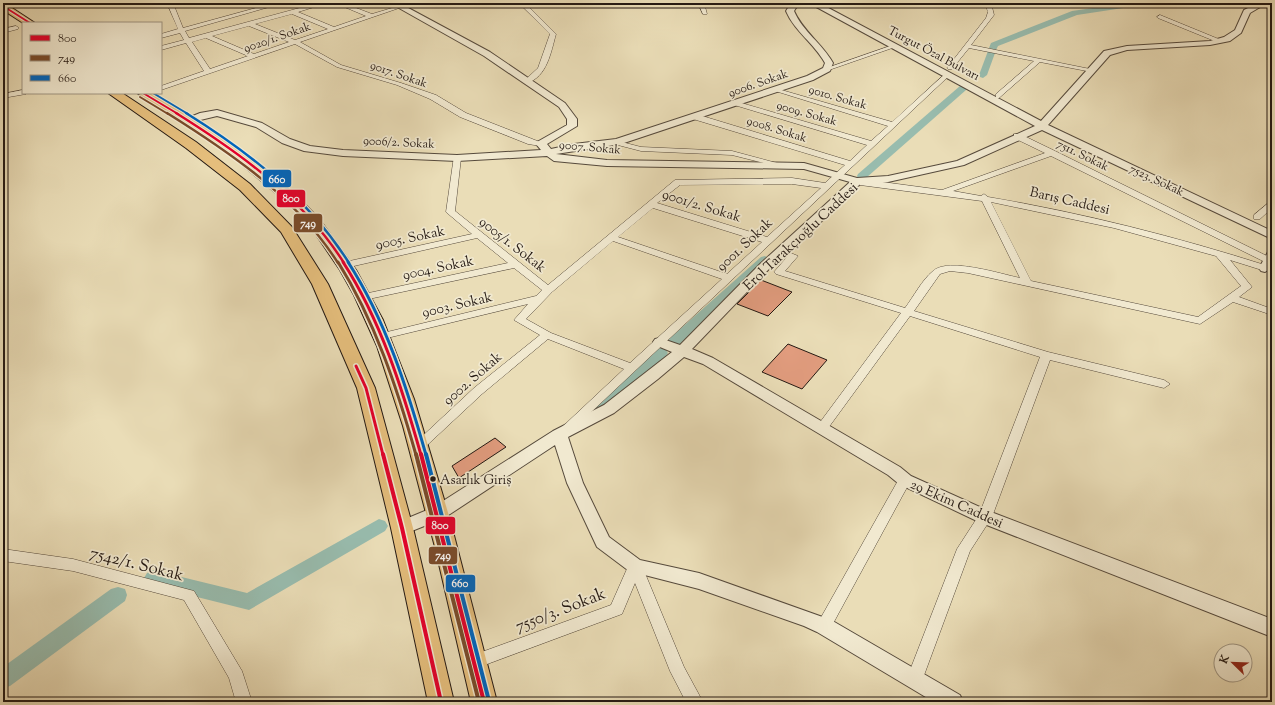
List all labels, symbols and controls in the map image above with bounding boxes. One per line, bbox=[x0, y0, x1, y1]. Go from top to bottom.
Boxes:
street label: 9020/1. Sokak bbox=[241, 18, 314, 58]
legend bbox=[22, 22, 162, 94]
street label: Turgut Özal Bulvarı bbox=[884, 22, 983, 86]
text: 800 bbox=[58, 30, 77, 48]
text: 749 bbox=[58, 50, 75, 68]
street label: 9017. Sokak bbox=[368, 57, 430, 93]
street label: 9006. Sokak bbox=[726, 65, 791, 103]
text: 660 bbox=[58, 70, 76, 88]
street label: 9010. Sokak bbox=[806, 81, 869, 115]
street label: 9009. Sokak bbox=[774, 97, 840, 131]
street label: 9008. Sokak bbox=[744, 112, 810, 148]
street label: 9006/2. Sokak bbox=[363, 132, 436, 154]
street label: 9007. Sokak bbox=[558, 136, 622, 160]
street label: 7511. Sokak bbox=[1053, 136, 1112, 176]
street label: 7523. Sokak bbox=[1126, 160, 1187, 202]
line badge: 660 bbox=[262, 169, 292, 188]
text: 660 bbox=[269, 172, 286, 188]
street label: Erol Tarakçıoğlu Caddesi bbox=[739, 179, 863, 296]
street label: Barış Caddesi bbox=[1028, 183, 1112, 221]
street label: 9001/2. Sokak bbox=[659, 185, 744, 229]
line badge: 800 bbox=[276, 189, 306, 208]
text: 800 bbox=[282, 191, 300, 207]
line badge: 749 bbox=[293, 213, 323, 233]
street label: 9005/1. Sokak bbox=[474, 213, 550, 278]
street label: 9001. Sokak bbox=[713, 214, 778, 277]
text: 749 bbox=[300, 216, 316, 232]
street label: 9005. Sokak bbox=[374, 222, 447, 256]
street label: 9004. Sokak bbox=[401, 252, 476, 286]
street label: 9003. Sokak bbox=[420, 288, 495, 324]
street label: 9002. Sokak bbox=[440, 348, 507, 411]
place label: Asarlık Giriş bbox=[440, 472, 511, 490]
marker: Asarlık Giriş bbox=[428, 474, 438, 484]
street label: 29 Ekim Caddesi bbox=[906, 475, 1006, 534]
line badge: 800 bbox=[425, 516, 456, 535]
text: 800 bbox=[431, 518, 449, 534]
street label: 7542/1. Sokak bbox=[87, 542, 186, 588]
line badge: 749 bbox=[428, 546, 458, 565]
text: 749 bbox=[435, 548, 451, 564]
line badge: 660 bbox=[445, 574, 476, 593]
text: 660 bbox=[452, 576, 469, 592]
street label: 7550/3. Sokak bbox=[512, 583, 610, 639]
north arrow bbox=[1213, 643, 1253, 683]
text: K bbox=[1215, 653, 1234, 667]

